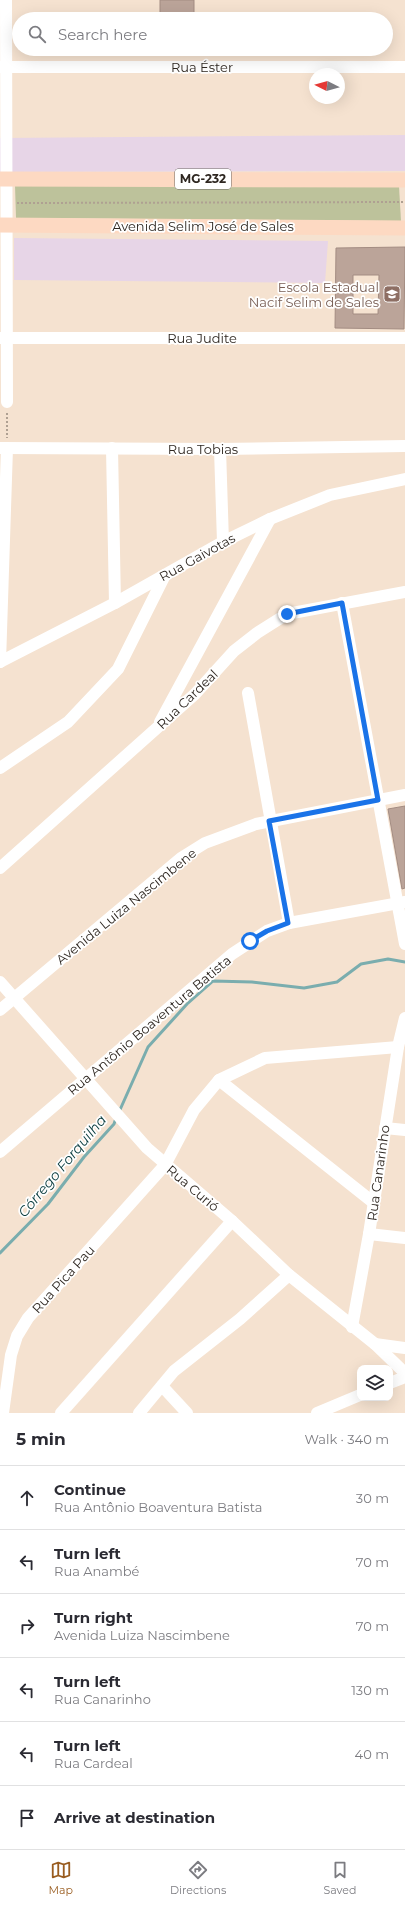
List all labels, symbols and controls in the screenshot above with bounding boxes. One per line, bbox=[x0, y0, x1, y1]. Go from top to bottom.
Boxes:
search box bbox=[12, 12, 393, 56]
icon: search bbox=[26, 23, 48, 45]
text: Search here bbox=[58, 25, 147, 44]
street label: Rua Éster bbox=[171, 59, 233, 75]
north arrow bbox=[309, 68, 345, 104]
road number: MG-232 bbox=[175, 169, 231, 189]
street label: Avenida Selim José de Sales bbox=[112, 218, 294, 234]
place label: Escola Estadual Nacif Selim de Sales bbox=[249, 279, 379, 310]
school or university icon: Escola Estadual Nacif Selim de Sales bbox=[382, 284, 402, 304]
street label: Rua Judite bbox=[167, 330, 237, 346]
street label: Rua Tobias bbox=[168, 441, 238, 457]
street label: Rua Gaivotas bbox=[156, 530, 238, 584]
route end bbox=[278, 605, 296, 623]
street label: Rua Cardeal bbox=[153, 666, 221, 732]
street label: Avenida Luiza Nascimbene bbox=[53, 844, 199, 968]
route start bbox=[241, 932, 259, 950]
street label: Rua Antônio Boaventura Batista bbox=[64, 952, 234, 1098]
water label: Córrego Forquilha bbox=[14, 1111, 110, 1221]
street label: Rua Canarinho bbox=[363, 1124, 393, 1222]
street label: Rua Curió bbox=[163, 1161, 223, 1215]
street label: Rua Pica Pau bbox=[28, 1242, 98, 1316]
map controls bbox=[357, 1365, 393, 1401]
button: layers bbox=[357, 1365, 393, 1401]
text: 5 min bbox=[16, 1429, 66, 1449]
text: Walk · 340 m bbox=[305, 1431, 389, 1447]
text: Continue bbox=[54, 1480, 126, 1499]
icon: ahead bbox=[16, 1487, 38, 1509]
text: 30 m bbox=[356, 1490, 389, 1506]
text: Rua Antônio Boaventura Batista bbox=[54, 1499, 262, 1515]
text: Turn left bbox=[54, 1544, 121, 1563]
icon: left bbox=[16, 1551, 38, 1573]
text: 70 m bbox=[356, 1554, 389, 1570]
text: Rua Anambé bbox=[54, 1563, 139, 1579]
text: Turn right bbox=[54, 1608, 133, 1627]
icon: right bbox=[16, 1615, 38, 1637]
text: 70 m bbox=[356, 1618, 389, 1634]
text: Avenida Luiza Nascimbene bbox=[54, 1627, 230, 1643]
text: Turn left bbox=[54, 1672, 121, 1691]
icon: left bbox=[16, 1679, 38, 1701]
text: 130 m bbox=[351, 1682, 389, 1698]
text: Rua Canarinho bbox=[54, 1691, 151, 1707]
text: Turn left bbox=[54, 1736, 121, 1755]
icon: left bbox=[16, 1743, 38, 1765]
text: 40 m bbox=[355, 1746, 389, 1762]
text: Rua Cardeal bbox=[54, 1755, 133, 1771]
icon: arrive bbox=[16, 1807, 38, 1829]
text: Arrive at destination bbox=[54, 1808, 215, 1827]
tab: Map bbox=[49, 1859, 73, 1897]
tab: Directions bbox=[170, 1859, 226, 1897]
tab: Saved bbox=[323, 1859, 356, 1897]

